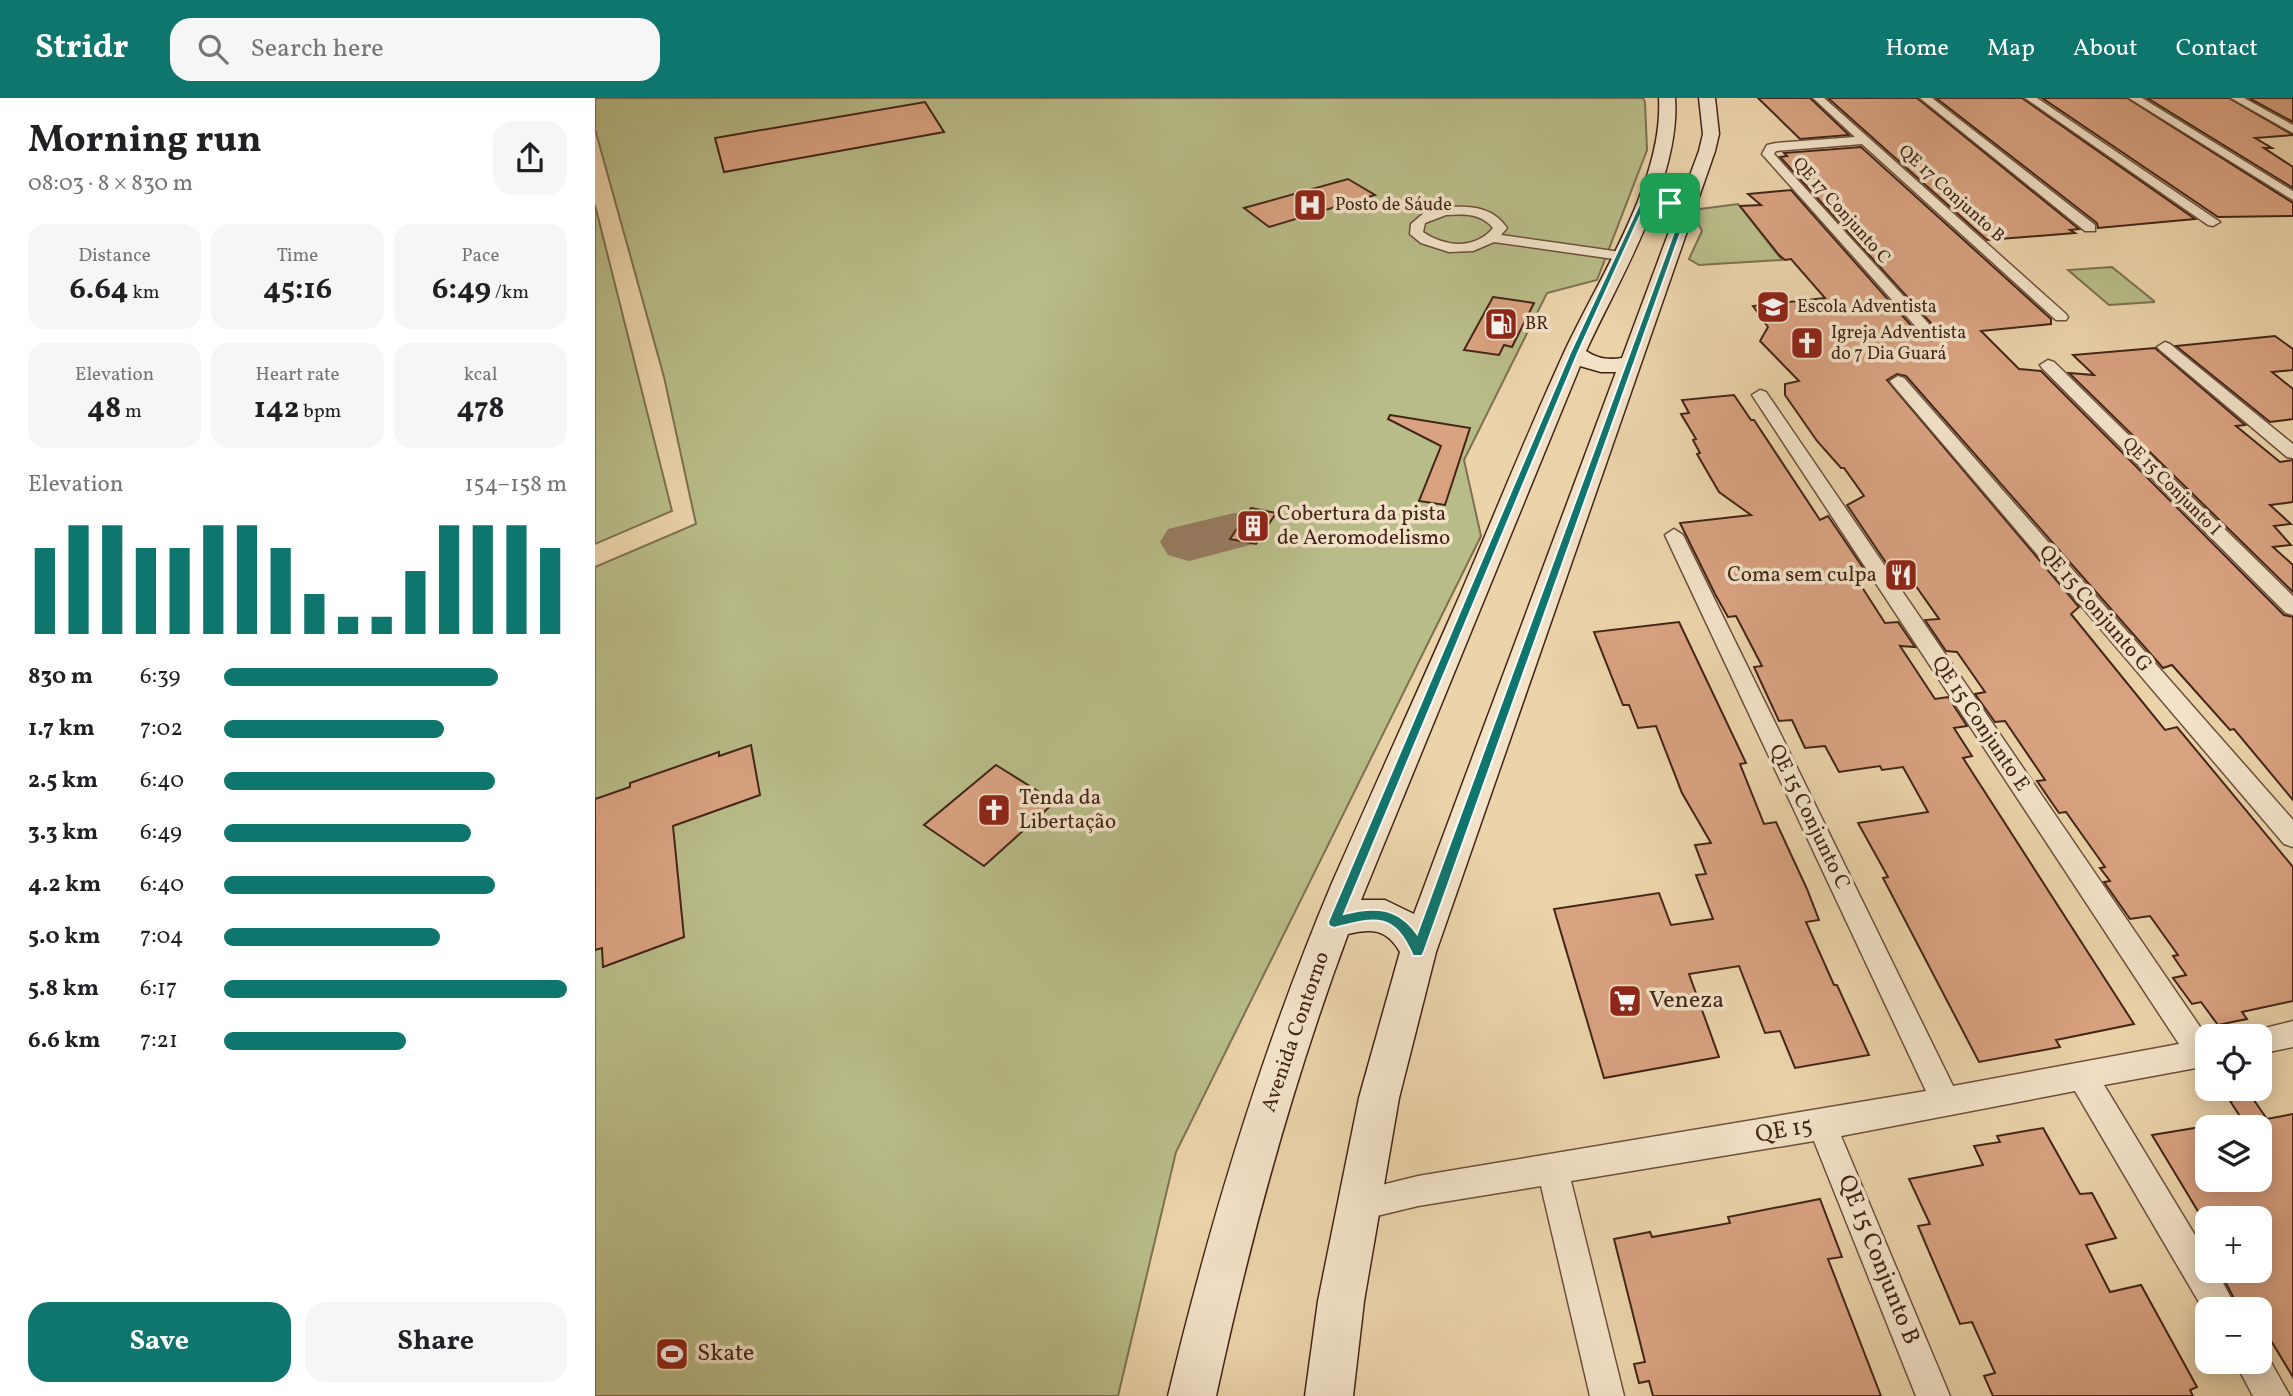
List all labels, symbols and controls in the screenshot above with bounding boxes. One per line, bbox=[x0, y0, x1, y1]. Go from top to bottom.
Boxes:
search box bbox=[170, 18, 660, 81]
text: Stridr bbox=[35, 26, 128, 72]
icon: search bbox=[194, 30, 232, 68]
text: Search here bbox=[250, 31, 384, 67]
text: Home bbox=[1885, 32, 1949, 66]
text: Map bbox=[1987, 32, 2035, 66]
text: About bbox=[2073, 32, 2138, 66]
text: Contact bbox=[2176, 32, 2258, 66]
text: Morning run bbox=[28, 115, 262, 168]
button: share bbox=[493, 121, 567, 195]
street label: QE 17 Conjunto B bbox=[1892, 139, 2010, 249]
street label: QE 17 Conjunto C bbox=[1786, 152, 1896, 270]
text: 08:03 · 8 × 830 m bbox=[28, 168, 193, 200]
pin bbox=[1640, 173, 1700, 233]
icon: arrive bbox=[1651, 184, 1689, 222]
hospital icon: Posto de Sáude bbox=[1291, 186, 1329, 224]
place label: Posto de Sáude bbox=[1335, 193, 1452, 218]
text: Distance bbox=[78, 243, 151, 269]
text: Time bbox=[277, 243, 318, 269]
text: Pace bbox=[461, 243, 500, 269]
text: 6.64 bbox=[69, 269, 129, 311]
text: 45:16 bbox=[263, 269, 332, 311]
text: 6:49 bbox=[432, 269, 491, 311]
text: km bbox=[129, 280, 160, 306]
text: /km bbox=[491, 280, 529, 306]
school or university icon: Escola Adventista bbox=[1754, 288, 1792, 326]
place label: Escola Adventista bbox=[1797, 295, 1937, 320]
fuel station icon: BR bbox=[1482, 305, 1520, 343]
place label: BR bbox=[1525, 312, 1549, 337]
place label: Igreja Adventista do 7 Dia Guará bbox=[1831, 321, 1966, 367]
church icon: Igreja Adventista do 7 Dia Guará bbox=[1788, 324, 1826, 362]
text: Elevation bbox=[75, 362, 154, 388]
text: Heart rate bbox=[256, 362, 339, 388]
text: kcal bbox=[464, 362, 497, 388]
text: 48 bbox=[87, 388, 121, 430]
text: 142 bbox=[254, 388, 299, 430]
text: 478 bbox=[456, 388, 505, 430]
text: m bbox=[121, 399, 142, 425]
text: bpm bbox=[299, 399, 341, 425]
street label: QE 15 Conjunto I bbox=[2116, 432, 2226, 542]
text: Elevation bbox=[28, 469, 124, 501]
text: 154–158 m bbox=[465, 469, 567, 501]
place label: Cobertura da pista de Aeromodelismo bbox=[1277, 500, 1450, 553]
building icon: Cobertura da pista de Aeromodelismo bbox=[1234, 507, 1272, 545]
street label: QE 15 Conjunto G bbox=[2031, 539, 2159, 679]
restaurant icon: Coma sem culpa bbox=[1882, 556, 1920, 594]
place label: Coma sem culpa bbox=[1727, 561, 1877, 590]
street label: QE 15 Conjunto E bbox=[1924, 651, 2036, 797]
text: 830 m bbox=[28, 661, 93, 693]
text: 6:39 bbox=[140, 661, 180, 693]
text: 1.7 km bbox=[28, 713, 95, 745]
text: 7:02 bbox=[140, 713, 183, 745]
street label: QE 15 Conjunto C bbox=[1761, 739, 1857, 895]
text: 2.5 km bbox=[28, 765, 98, 797]
text: 6:40 bbox=[140, 765, 184, 797]
place label: Tenda da Libertação bbox=[1019, 784, 1116, 837]
church icon: Tenda da Libertação bbox=[975, 791, 1013, 829]
text: 3.3 km bbox=[28, 817, 98, 849]
text: 6:49 bbox=[140, 817, 182, 849]
text: 4.2 km bbox=[28, 869, 101, 901]
text: 6:40 bbox=[140, 869, 184, 901]
text: 5.0 km bbox=[28, 921, 101, 953]
text: 7:04 bbox=[140, 921, 184, 953]
street label: Avenida Contorno bbox=[1255, 948, 1337, 1116]
text: 5.8 km bbox=[28, 973, 99, 1005]
text: 6:17 bbox=[140, 973, 177, 1005]
supermarket icon: Veneza bbox=[1606, 982, 1644, 1020]
place label: Veneza bbox=[1649, 984, 1724, 1018]
map controls bbox=[2195, 1024, 2272, 1374]
button: locate bbox=[2195, 1024, 2272, 1101]
text: 6.6 km bbox=[28, 1025, 101, 1057]
text: 7:21 bbox=[140, 1025, 178, 1057]
street label: QE 15 bbox=[1753, 1109, 1815, 1153]
button: layers bbox=[2195, 1115, 2272, 1192]
street label: QE 15 Conjunto B bbox=[1828, 1170, 1928, 1350]
button: + bbox=[2195, 1206, 2272, 1283]
button: − bbox=[2195, 1297, 2272, 1374]
button: Save bbox=[28, 1302, 291, 1382]
button: Share bbox=[305, 1302, 567, 1382]
sports icon: Skate bbox=[653, 1335, 691, 1373]
place label: Skate bbox=[697, 1337, 754, 1371]

